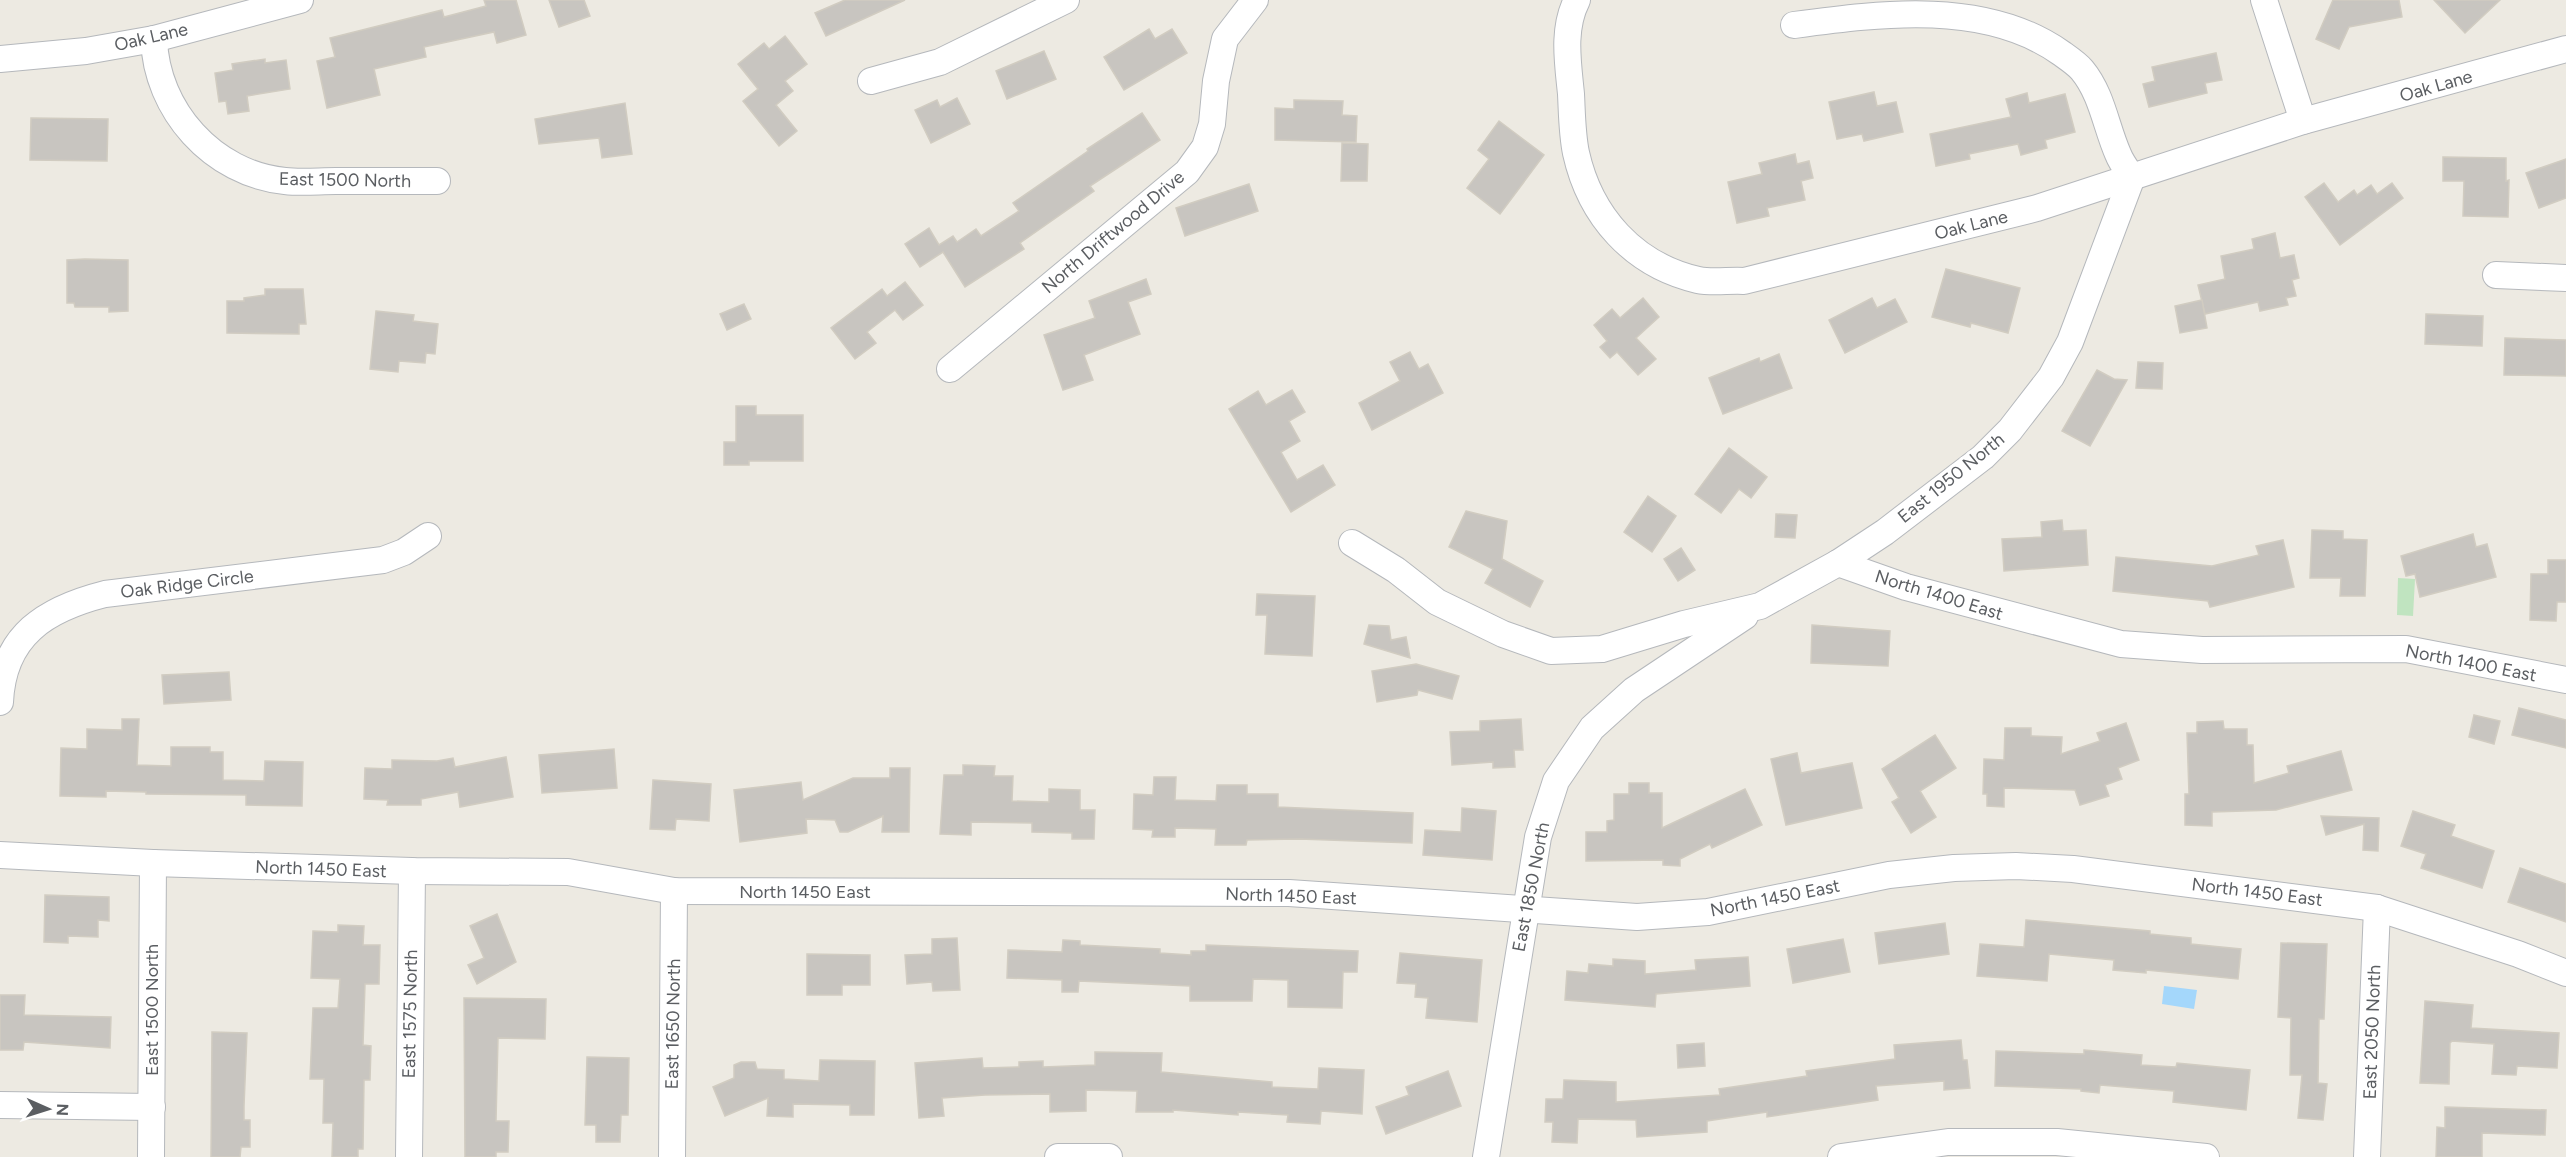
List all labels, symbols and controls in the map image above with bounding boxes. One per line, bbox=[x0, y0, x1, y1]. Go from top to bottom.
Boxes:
street label: Oak Lane bbox=[112, 18, 190, 56]
street label: Oak Lane bbox=[2397, 65, 2475, 107]
street label: North Driftwood Drive bbox=[1037, 166, 1189, 298]
street label: East 1500 North bbox=[279, 168, 411, 192]
street label: Oak Lane bbox=[1932, 205, 2010, 245]
street label: East 1950 North bbox=[1893, 428, 2009, 528]
street label: Oak Ridge Circle bbox=[119, 565, 255, 603]
street label: North 1400 East bbox=[1872, 565, 2006, 625]
street label: North 1400 East bbox=[2404, 640, 2539, 687]
street label: East 1850 North bbox=[1508, 820, 1554, 954]
street label: North 1450 East bbox=[255, 856, 387, 882]
street label: North 1450 East bbox=[2190, 873, 2324, 911]
street label: North 1450 East bbox=[1708, 875, 1842, 921]
street label: North 1450 East bbox=[739, 881, 871, 903]
street label: North 1450 East bbox=[1225, 883, 1357, 909]
street label: East 1500 North bbox=[141, 944, 163, 1076]
street label: East 1575 North bbox=[398, 949, 422, 1079]
street label: East 1650 North bbox=[661, 958, 685, 1090]
street label: East 2050 North bbox=[2359, 964, 2385, 1100]
north arrow bbox=[18, 1079, 78, 1139]
text: N bbox=[53, 1103, 72, 1116]

